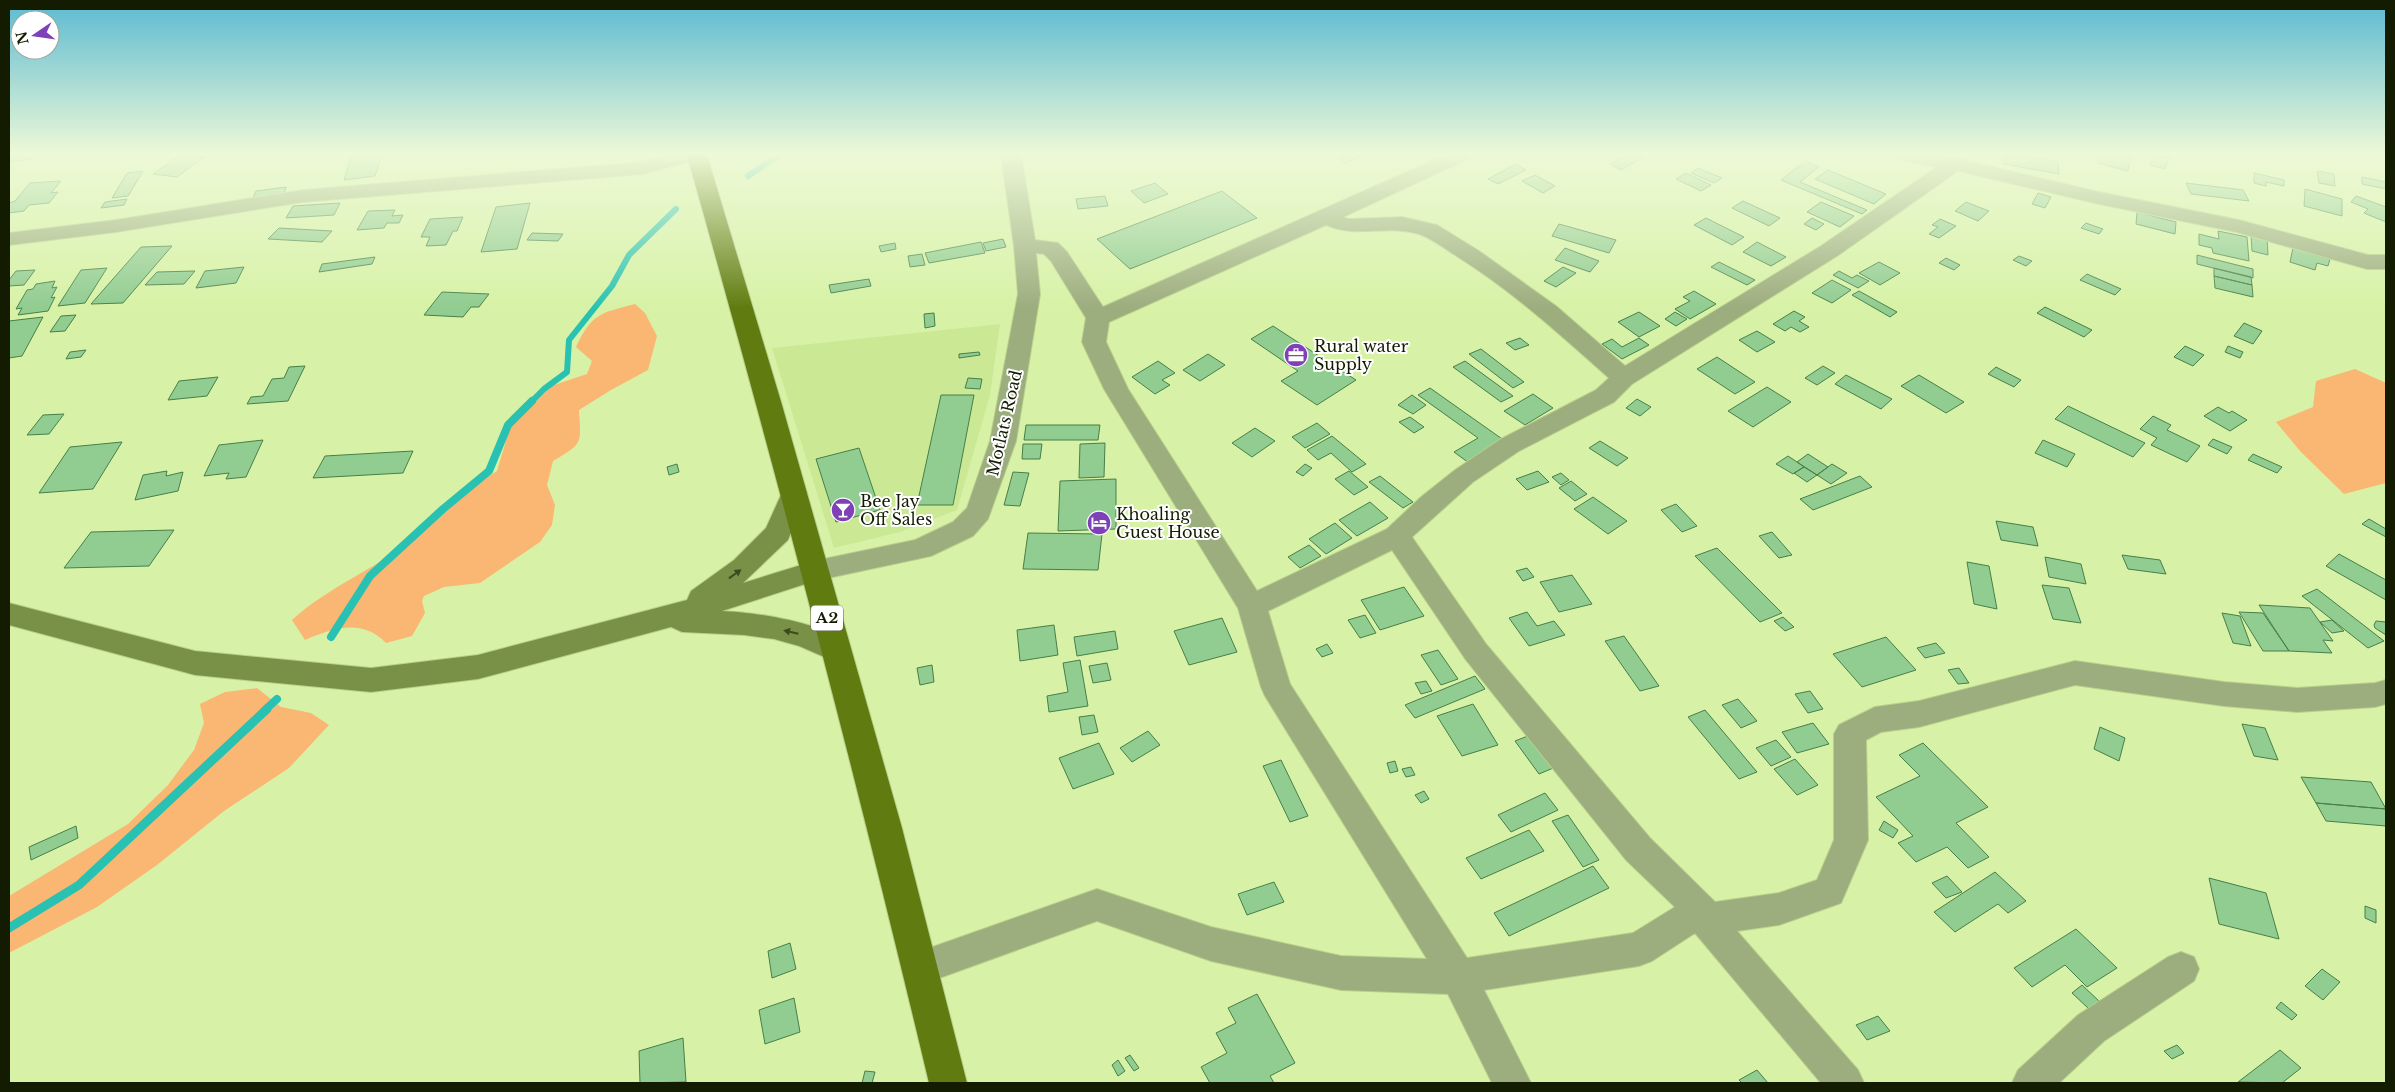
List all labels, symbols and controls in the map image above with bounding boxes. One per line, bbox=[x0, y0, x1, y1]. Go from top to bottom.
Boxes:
north arrow bbox=[10, 10, 60, 60]
text: N bbox=[12, 29, 33, 46]
place label: Rural water Supply bbox=[1314, 336, 1409, 374]
office icon: Rural water Supply bbox=[1283, 342, 1309, 368]
street label: Motlats Road bbox=[982, 368, 1026, 478]
place label: Bee Jay Off Sales bbox=[860, 491, 932, 529]
bar icon: Bee Jay Off Sales bbox=[830, 497, 856, 523]
place label: Khoaling Guest House bbox=[1116, 504, 1220, 542]
hotel icon: Khoaling Guest House bbox=[1086, 510, 1112, 536]
one-way arrow bbox=[728, 569, 742, 579]
road number: A2 bbox=[811, 606, 843, 630]
one-way arrow bbox=[783, 628, 798, 636]

